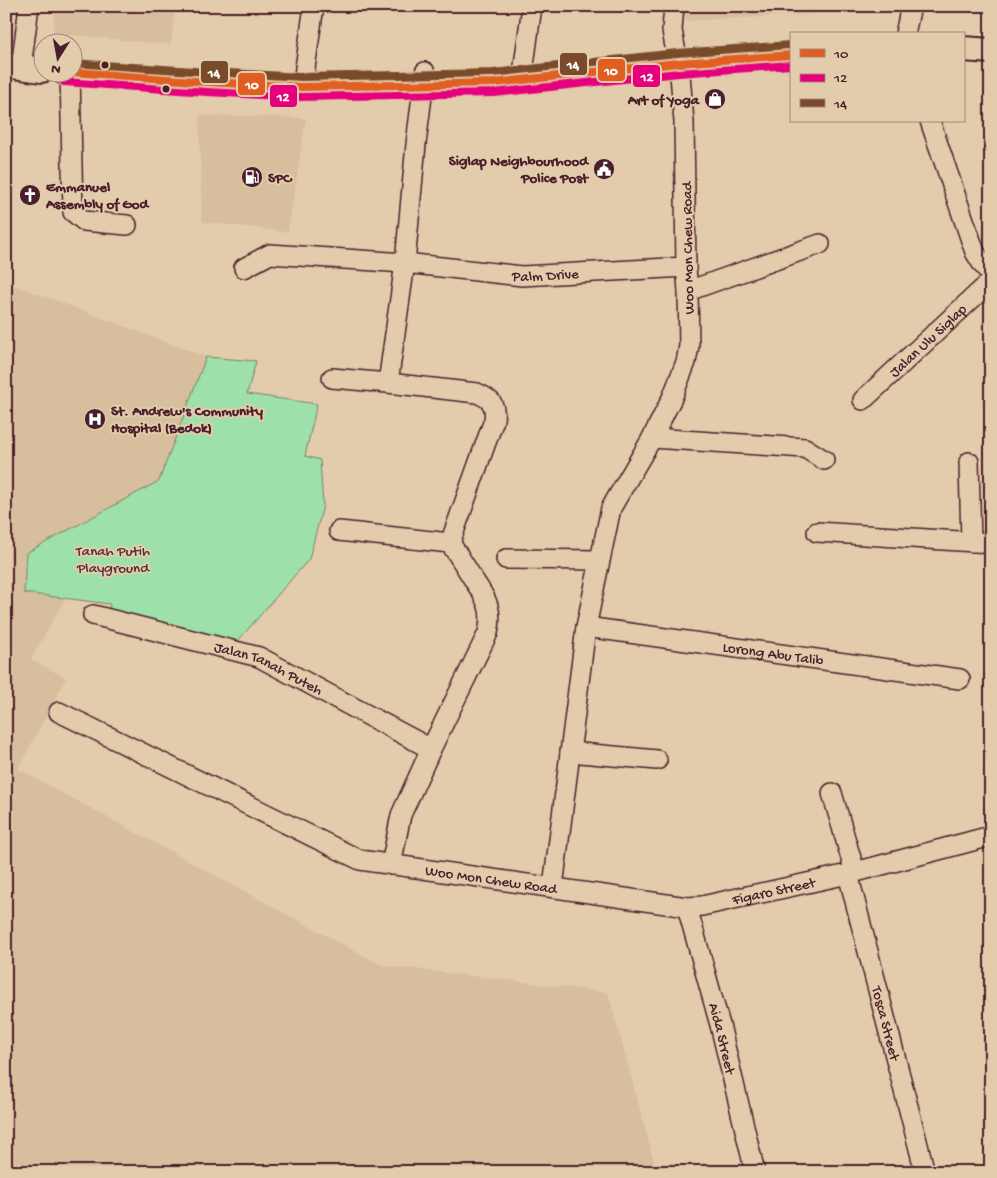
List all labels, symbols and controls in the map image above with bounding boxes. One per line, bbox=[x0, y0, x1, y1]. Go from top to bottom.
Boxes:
north arrow bbox=[32, 32, 82, 82]
legend bbox=[790, 32, 964, 122]
text: 10 bbox=[833, 46, 849, 64]
line badge: 14 bbox=[559, 52, 588, 76]
text: 14 bbox=[566, 58, 580, 75]
line badge: 10 bbox=[597, 58, 626, 82]
text: N bbox=[50, 59, 62, 78]
unlabelled marker bbox=[100, 60, 110, 70]
line badge: 14 bbox=[200, 60, 229, 84]
text: 10 bbox=[603, 64, 618, 81]
line badge: 12 bbox=[632, 64, 661, 88]
text: 14 bbox=[207, 66, 221, 83]
text: 12 bbox=[640, 70, 653, 87]
text: 12 bbox=[833, 70, 847, 88]
line badge: 10 bbox=[237, 72, 266, 96]
text: 10 bbox=[244, 78, 259, 95]
unlabelled marker bbox=[161, 84, 171, 94]
line badge: 12 bbox=[269, 84, 298, 108]
shop icon: Art of Yoga bbox=[703, 87, 727, 111]
text: 12 bbox=[276, 90, 289, 107]
place label: Art of Yoga bbox=[627, 92, 700, 110]
text: 14 bbox=[833, 96, 847, 114]
place label: Siglap Neighbourhood Police Post bbox=[449, 153, 590, 188]
public building icon: Siglap Neighbourhood Police Post bbox=[592, 157, 616, 181]
fuel station icon: SPC bbox=[240, 165, 264, 189]
place label: SPC bbox=[268, 170, 293, 188]
place label: Emmanuel Assembly of God bbox=[45, 179, 151, 214]
street label: Woo Mon Chew Road bbox=[679, 180, 699, 314]
church icon: Emmanuel Assembly of God bbox=[18, 183, 42, 207]
street label: Palm Drive bbox=[510, 266, 580, 287]
street label: Jalan Ulu Siglap bbox=[886, 301, 972, 382]
place label: St. Andrew's Community Hospital (Bedok) bbox=[111, 403, 263, 438]
hospital icon: St. Andrew's Community Hospital (Bedok) bbox=[83, 407, 107, 431]
park label: Tanah Putih Playground bbox=[75, 543, 150, 578]
street label: Jalan Tanah Puteh bbox=[212, 639, 325, 700]
street label: Lorong Abu Talib bbox=[721, 639, 825, 671]
street label: Woo Mon Chew Road bbox=[424, 862, 559, 899]
street label: Figaro Street bbox=[730, 874, 819, 910]
street label: Tosca Street bbox=[866, 984, 903, 1065]
street label: Aida Street bbox=[703, 1001, 739, 1078]

